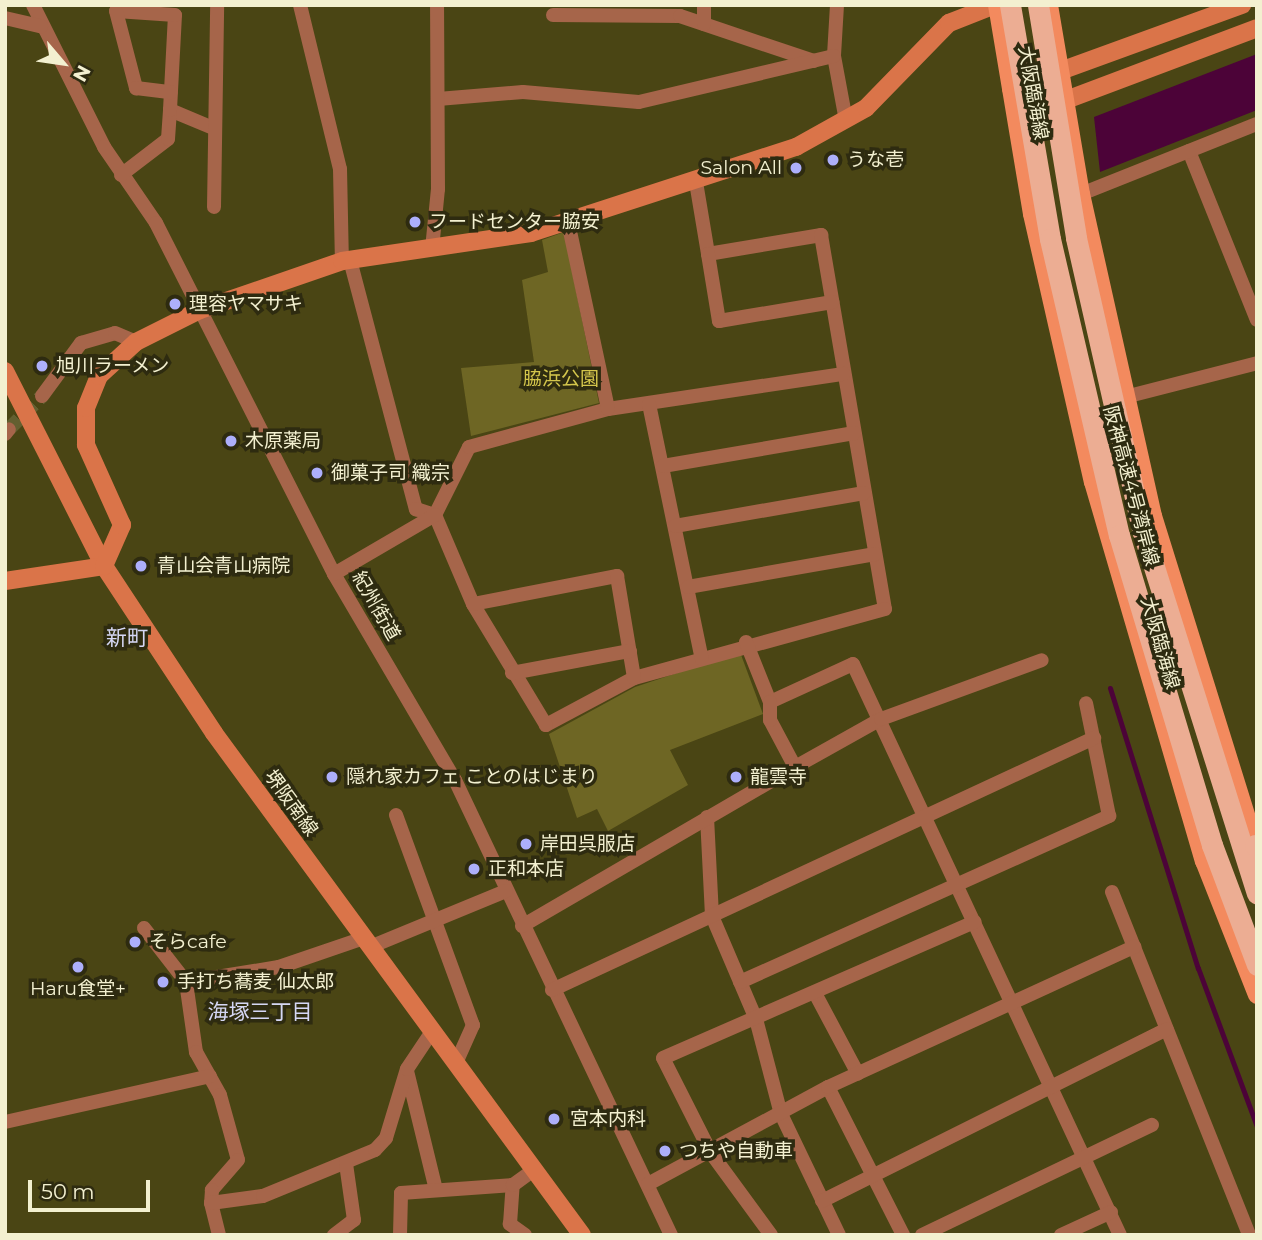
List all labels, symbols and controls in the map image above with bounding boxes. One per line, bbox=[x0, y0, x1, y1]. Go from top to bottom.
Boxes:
north arrow bbox=[28, 28, 98, 98]
street label: 大阪臨海線 bbox=[1014, 44, 1052, 142]
text: N bbox=[68, 61, 96, 86]
place label: うな壱 bbox=[847, 149, 904, 171]
marker: うな壱 bbox=[825, 152, 841, 168]
place label: Salon All bbox=[700, 157, 782, 179]
marker: Salon All bbox=[788, 160, 804, 176]
place label: フードセンター脇安 bbox=[429, 211, 600, 233]
marker: フードセンター脇安 bbox=[407, 214, 423, 230]
place label: 理容ヤマサキ bbox=[189, 293, 303, 315]
marker: 理容ヤマサキ bbox=[167, 296, 183, 312]
place label: 旭川ラーメン bbox=[56, 355, 170, 377]
marker: 旭川ラーメン bbox=[34, 358, 50, 374]
park label: 脇浜公園 bbox=[523, 368, 599, 390]
street label: 阪神高速4号湾岸線 bbox=[1099, 404, 1163, 568]
place label: 木原薬局 bbox=[245, 430, 321, 452]
marker: 木原薬局 bbox=[223, 433, 239, 449]
place label: 御菓子司 織宗 bbox=[331, 462, 450, 484]
marker: 御菓子司 織宗 bbox=[309, 465, 325, 481]
place label: 青山会青山病院 bbox=[157, 555, 290, 577]
marker: 青山会青山病院 bbox=[131, 556, 151, 576]
street label: 紀州街道 bbox=[347, 567, 405, 645]
street label: 大阪臨海線 bbox=[1136, 594, 1184, 692]
district label: 新町 bbox=[106, 625, 148, 651]
street label: 堺阪南線 bbox=[259, 766, 323, 840]
place label: 隠れ家カフェ ことのはじまり bbox=[346, 766, 598, 788]
place label: 龍雲寺 bbox=[750, 766, 807, 788]
marker: 隠れ家カフェ ことのはじまり bbox=[324, 769, 340, 785]
marker: 龍雲寺 bbox=[728, 769, 744, 785]
place label: 岸田呉服店 bbox=[540, 833, 635, 855]
marker: 岸田呉服店 bbox=[518, 836, 534, 852]
place label: 正和本店 bbox=[488, 858, 564, 880]
marker: 正和本店 bbox=[466, 861, 482, 877]
place label: そらcafe bbox=[149, 931, 227, 953]
marker: そらcafe bbox=[127, 934, 143, 950]
marker: Haru食堂+ bbox=[70, 959, 86, 975]
place label: 手打ち蕎麦 仙太郎 bbox=[177, 971, 334, 993]
marker: 手打ち蕎麦 仙太郎 bbox=[155, 974, 171, 990]
place label: Haru食堂+ bbox=[30, 978, 126, 1000]
district label: 海塚三丁目 bbox=[208, 999, 312, 1025]
place label: 宮本内科 bbox=[570, 1108, 646, 1130]
marker: 宮本内科 bbox=[544, 1109, 564, 1129]
place label: つちや自動車 bbox=[679, 1140, 793, 1162]
marker: つちや自動車 bbox=[657, 1143, 673, 1159]
scale bar bbox=[32, 1166, 154, 1210]
text: 50 m bbox=[41, 1179, 95, 1204]

